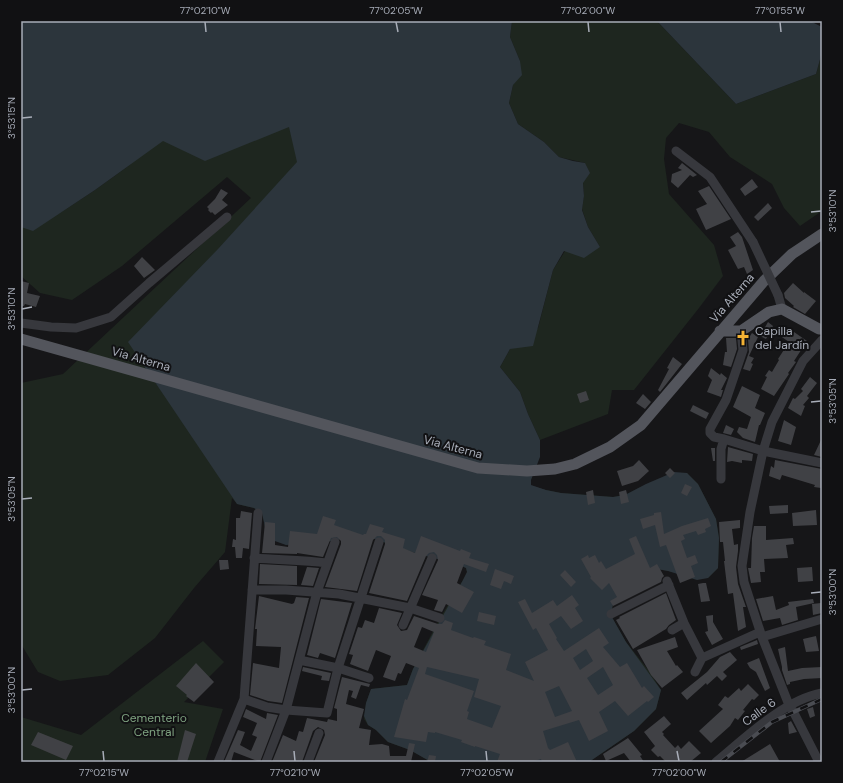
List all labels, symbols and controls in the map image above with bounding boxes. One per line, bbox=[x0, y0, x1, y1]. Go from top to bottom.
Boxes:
text: 77°02'10"W bbox=[180, 4, 231, 17]
text: 77°02'05"W bbox=[369, 4, 423, 17]
text: 77°02'00"W bbox=[561, 4, 616, 17]
text: 77°01'55"W bbox=[755, 4, 805, 17]
text: 3°53'15"N bbox=[5, 97, 18, 139]
text: 3°53'10"N bbox=[826, 190, 839, 232]
street label: Via Alterna bbox=[706, 270, 758, 326]
text: 3°53'10"N bbox=[5, 288, 18, 330]
place label: Capilla del Jardín bbox=[755, 323, 809, 353]
church icon: Capilla del Jardín bbox=[734, 329, 752, 347]
street label: Via Alterna bbox=[110, 343, 172, 375]
text: 3°53'05"N bbox=[826, 378, 839, 424]
street label: Via Alterna bbox=[422, 431, 484, 463]
text: 3°53'05"N bbox=[5, 476, 18, 522]
text: 3°53'00"N bbox=[826, 569, 839, 615]
text: 3°53'00"N bbox=[5, 667, 18, 713]
street label: Calle 6 bbox=[739, 694, 779, 730]
park label: Cementerio Central bbox=[121, 710, 187, 740]
text: 77°02'15"W bbox=[79, 766, 129, 779]
text: 77°02'10"W bbox=[270, 766, 321, 779]
text: 77°02'05"W bbox=[460, 766, 514, 779]
text: 77°02'00"W bbox=[652, 766, 707, 779]

